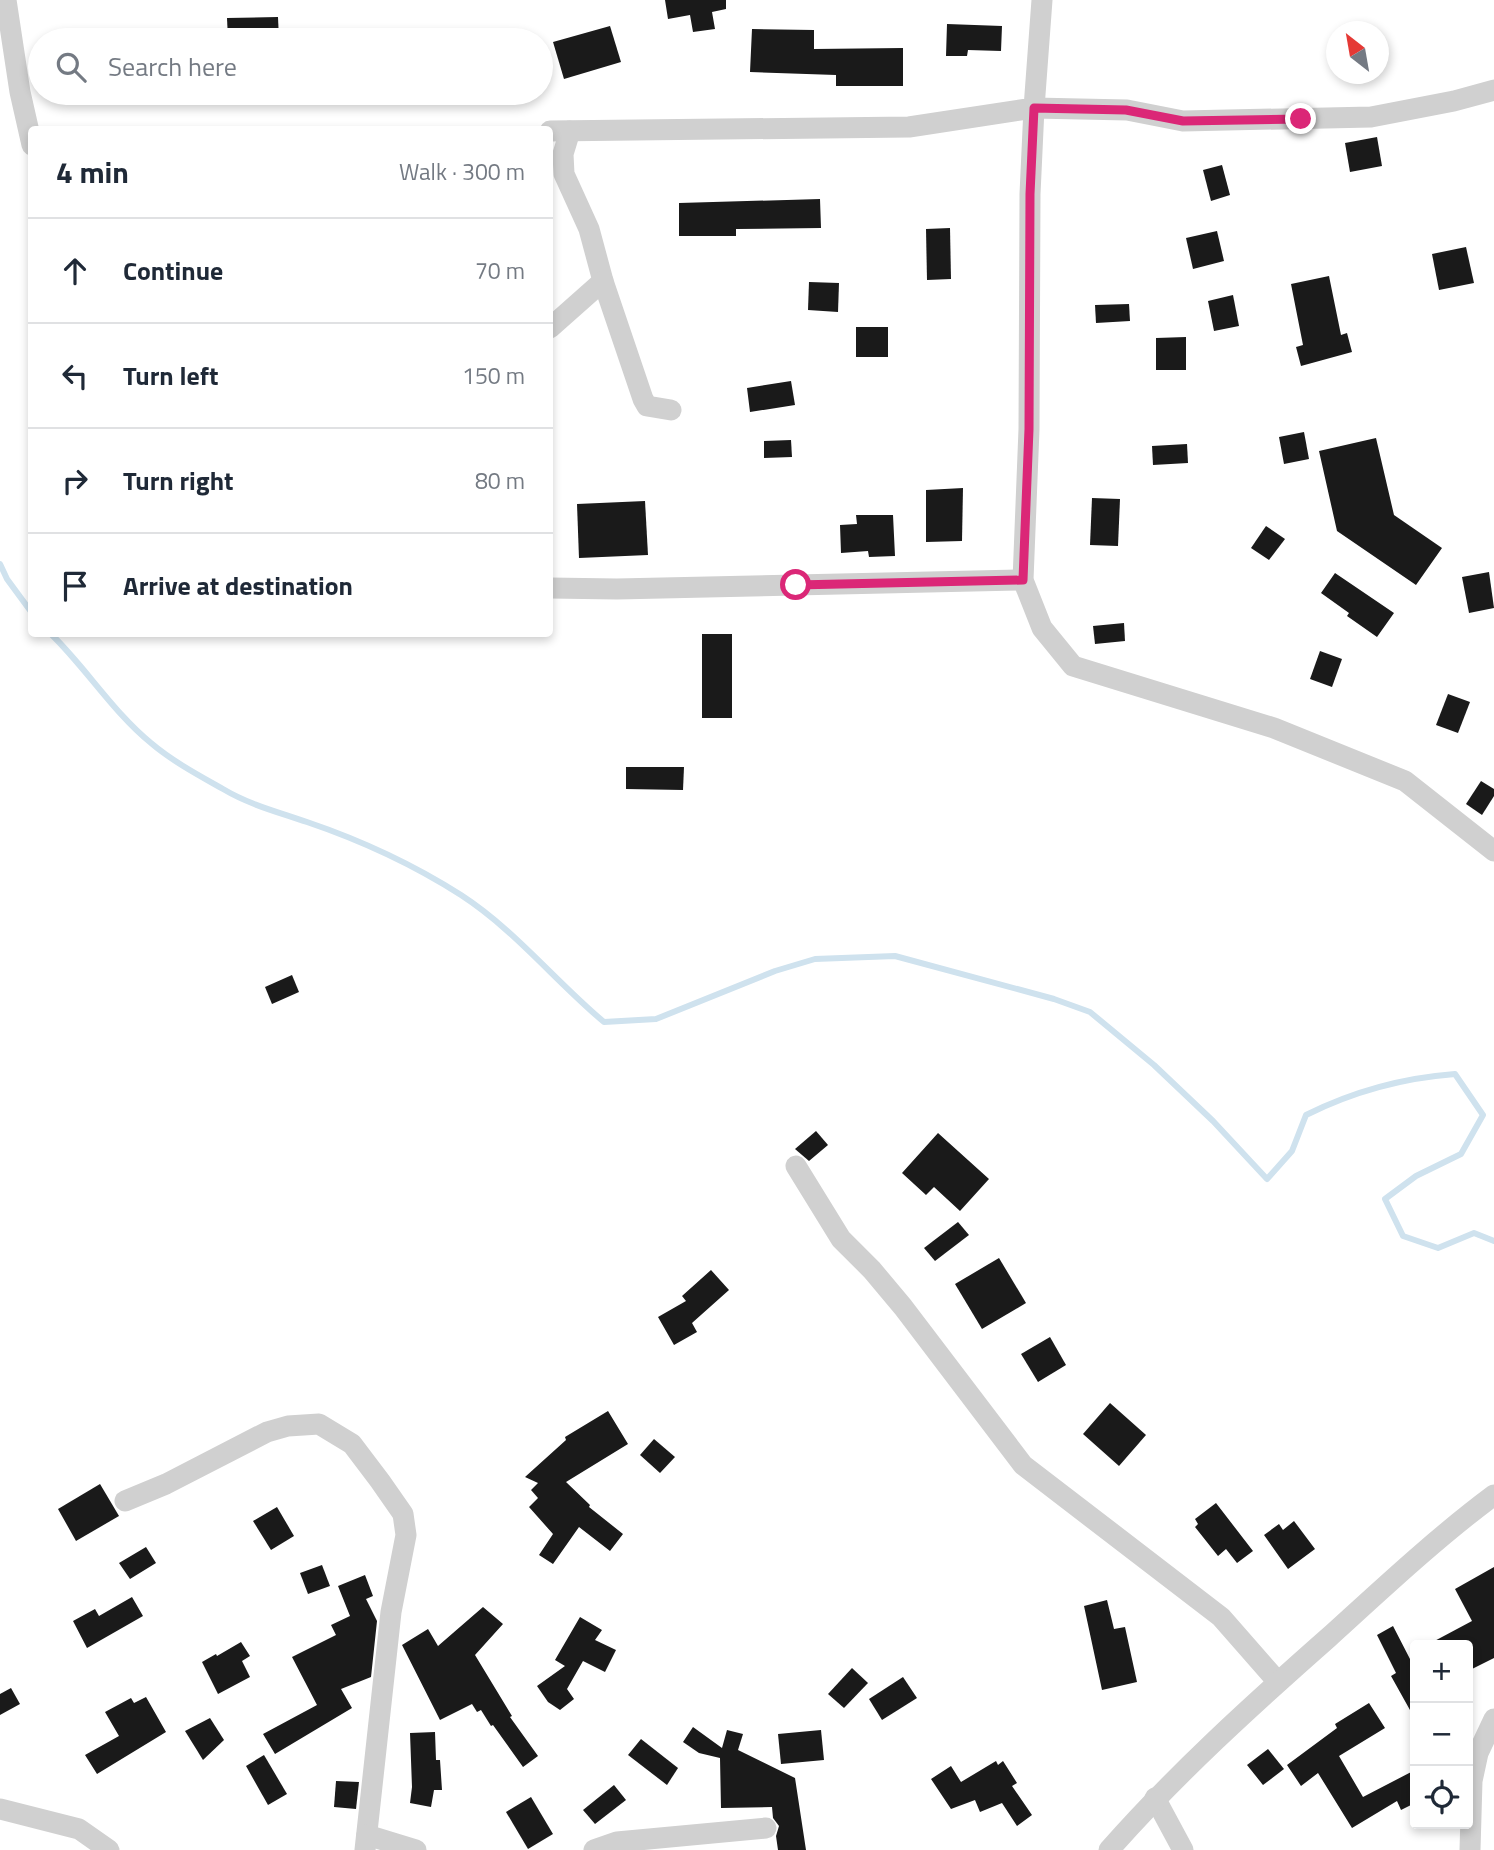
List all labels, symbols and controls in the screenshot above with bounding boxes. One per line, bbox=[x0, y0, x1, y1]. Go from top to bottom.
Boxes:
north arrow bbox=[1326, 21, 1389, 84]
search box bbox=[28, 28, 553, 105]
text: Search here bbox=[108, 47, 237, 86]
icon: search bbox=[52, 48, 90, 86]
route end bbox=[1285, 103, 1316, 134]
text: 4 min bbox=[56, 149, 129, 195]
text: Walk · 300 m bbox=[399, 154, 525, 189]
text: Continue bbox=[123, 251, 223, 290]
icon: ahead bbox=[56, 252, 94, 290]
text: 70 m bbox=[475, 253, 525, 288]
text: Turn left bbox=[123, 356, 218, 395]
icon: left bbox=[56, 357, 94, 395]
text: 150 m bbox=[462, 358, 525, 393]
text: Turn right bbox=[123, 461, 234, 500]
icon: right bbox=[56, 462, 94, 500]
text: 80 m bbox=[475, 463, 525, 498]
text: Arrive at destination bbox=[123, 566, 353, 605]
icon: arrive bbox=[56, 567, 94, 605]
route start bbox=[780, 569, 811, 600]
map controls bbox=[1410, 1640, 1473, 1829]
button: + bbox=[1410, 1640, 1473, 1703]
button: − bbox=[1410, 1703, 1473, 1766]
button: locate bbox=[1410, 1766, 1473, 1829]

